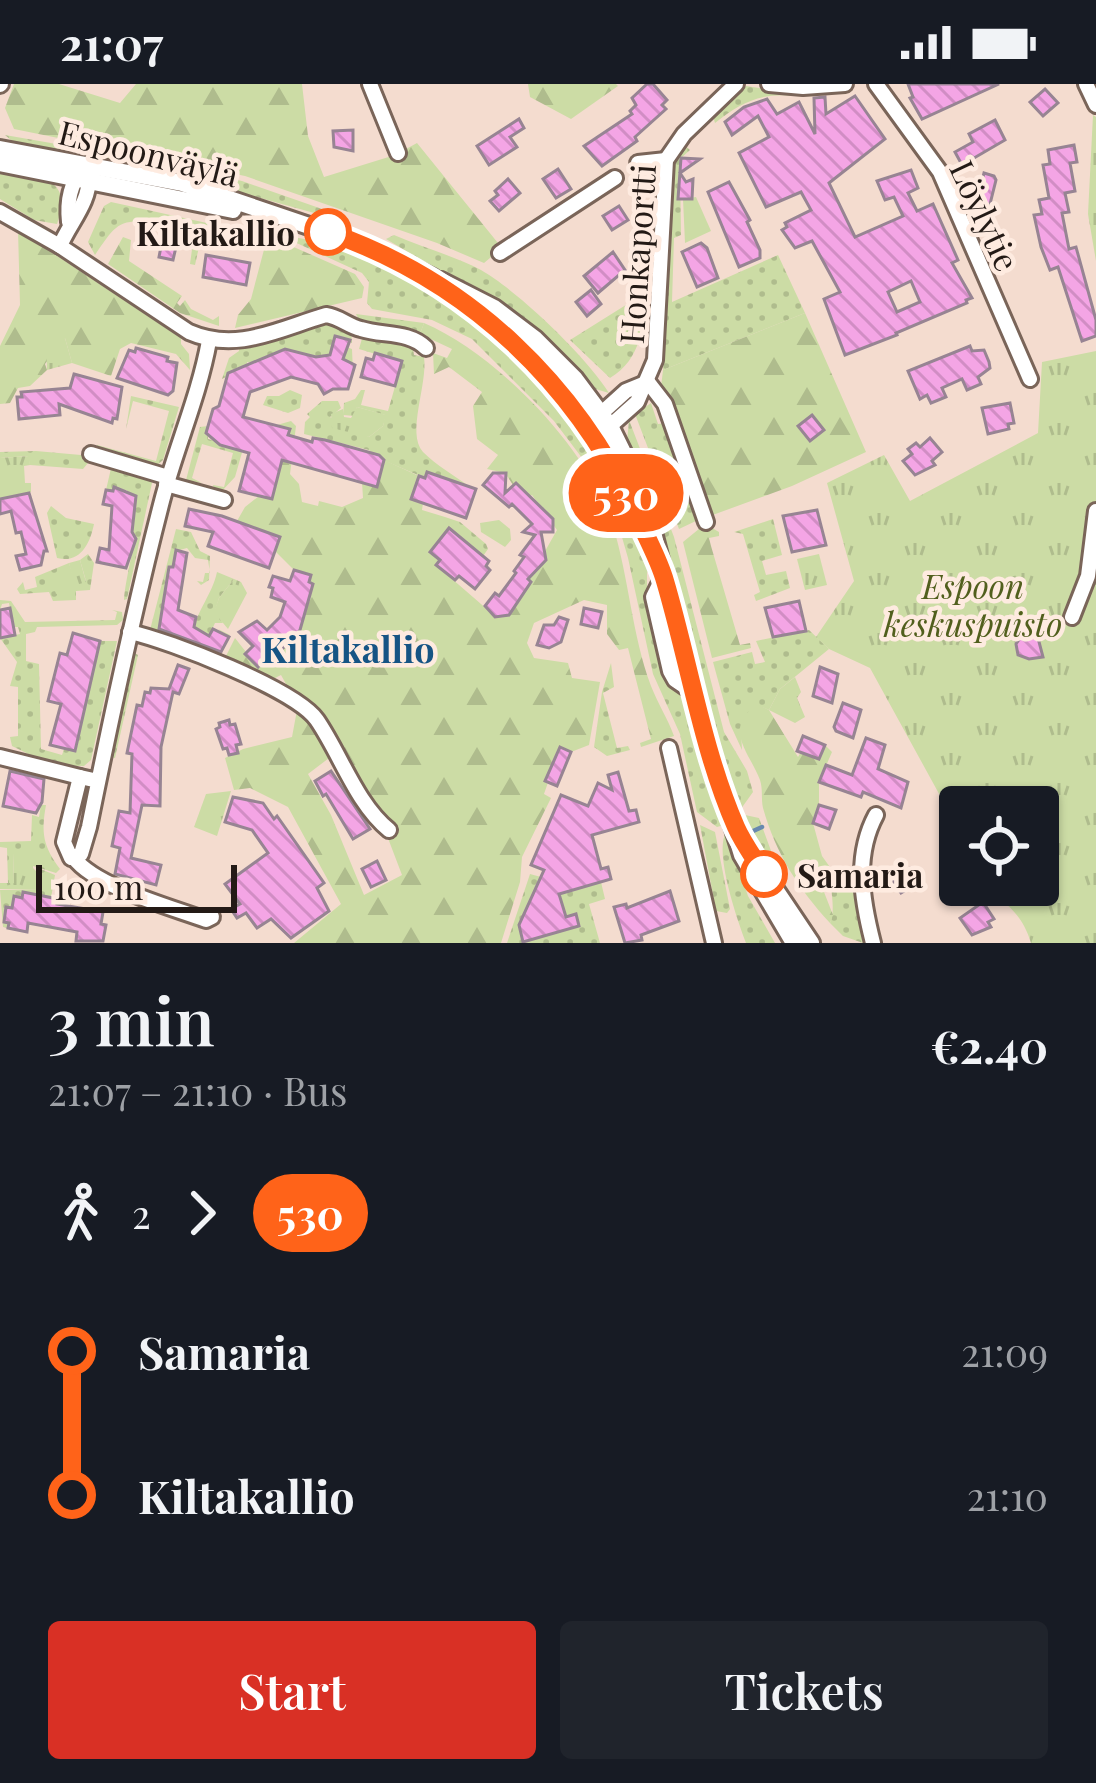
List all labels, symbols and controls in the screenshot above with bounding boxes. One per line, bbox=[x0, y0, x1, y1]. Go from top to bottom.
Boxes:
text: 21:07 bbox=[60, 12, 163, 72]
street label: Espoonväylä bbox=[55, 108, 244, 196]
street label: Löylytie bbox=[941, 153, 1031, 277]
street label: Honkaportti bbox=[608, 163, 664, 345]
place label: Kiltakallio bbox=[136, 210, 295, 254]
marker: Kiltakallio bbox=[306, 210, 350, 254]
line badge: 530 bbox=[557, 454, 695, 532]
text: 530 bbox=[593, 465, 659, 521]
park label: Espoon keskuspuisto bbox=[883, 563, 1062, 645]
district label: Kiltakallio bbox=[261, 624, 435, 672]
map controls bbox=[939, 786, 1059, 906]
button: locate bbox=[939, 786, 1059, 906]
marker: Samaria bbox=[742, 852, 786, 896]
place label: Samaria bbox=[797, 852, 923, 896]
scale bar bbox=[36, 859, 237, 912]
text: 100 m bbox=[54, 864, 143, 908]
text: 3 min bbox=[48, 975, 215, 1063]
text: €2.40 bbox=[931, 1015, 1048, 1075]
text: 21:07 – 21:10 · Bus bbox=[48, 1064, 347, 1116]
icon: walk bbox=[48, 1180, 114, 1246]
icon: forward bbox=[169, 1180, 235, 1246]
text: 530 bbox=[277, 1185, 344, 1241]
text: 2 bbox=[132, 1187, 151, 1239]
text: Samaria bbox=[138, 1321, 310, 1381]
text: 21:09 bbox=[961, 1325, 1048, 1377]
text: Kiltakallio bbox=[138, 1465, 355, 1525]
text: 21:10 bbox=[967, 1469, 1048, 1521]
button: Start bbox=[48, 1621, 536, 1759]
button: Tickets bbox=[560, 1621, 1048, 1759]

